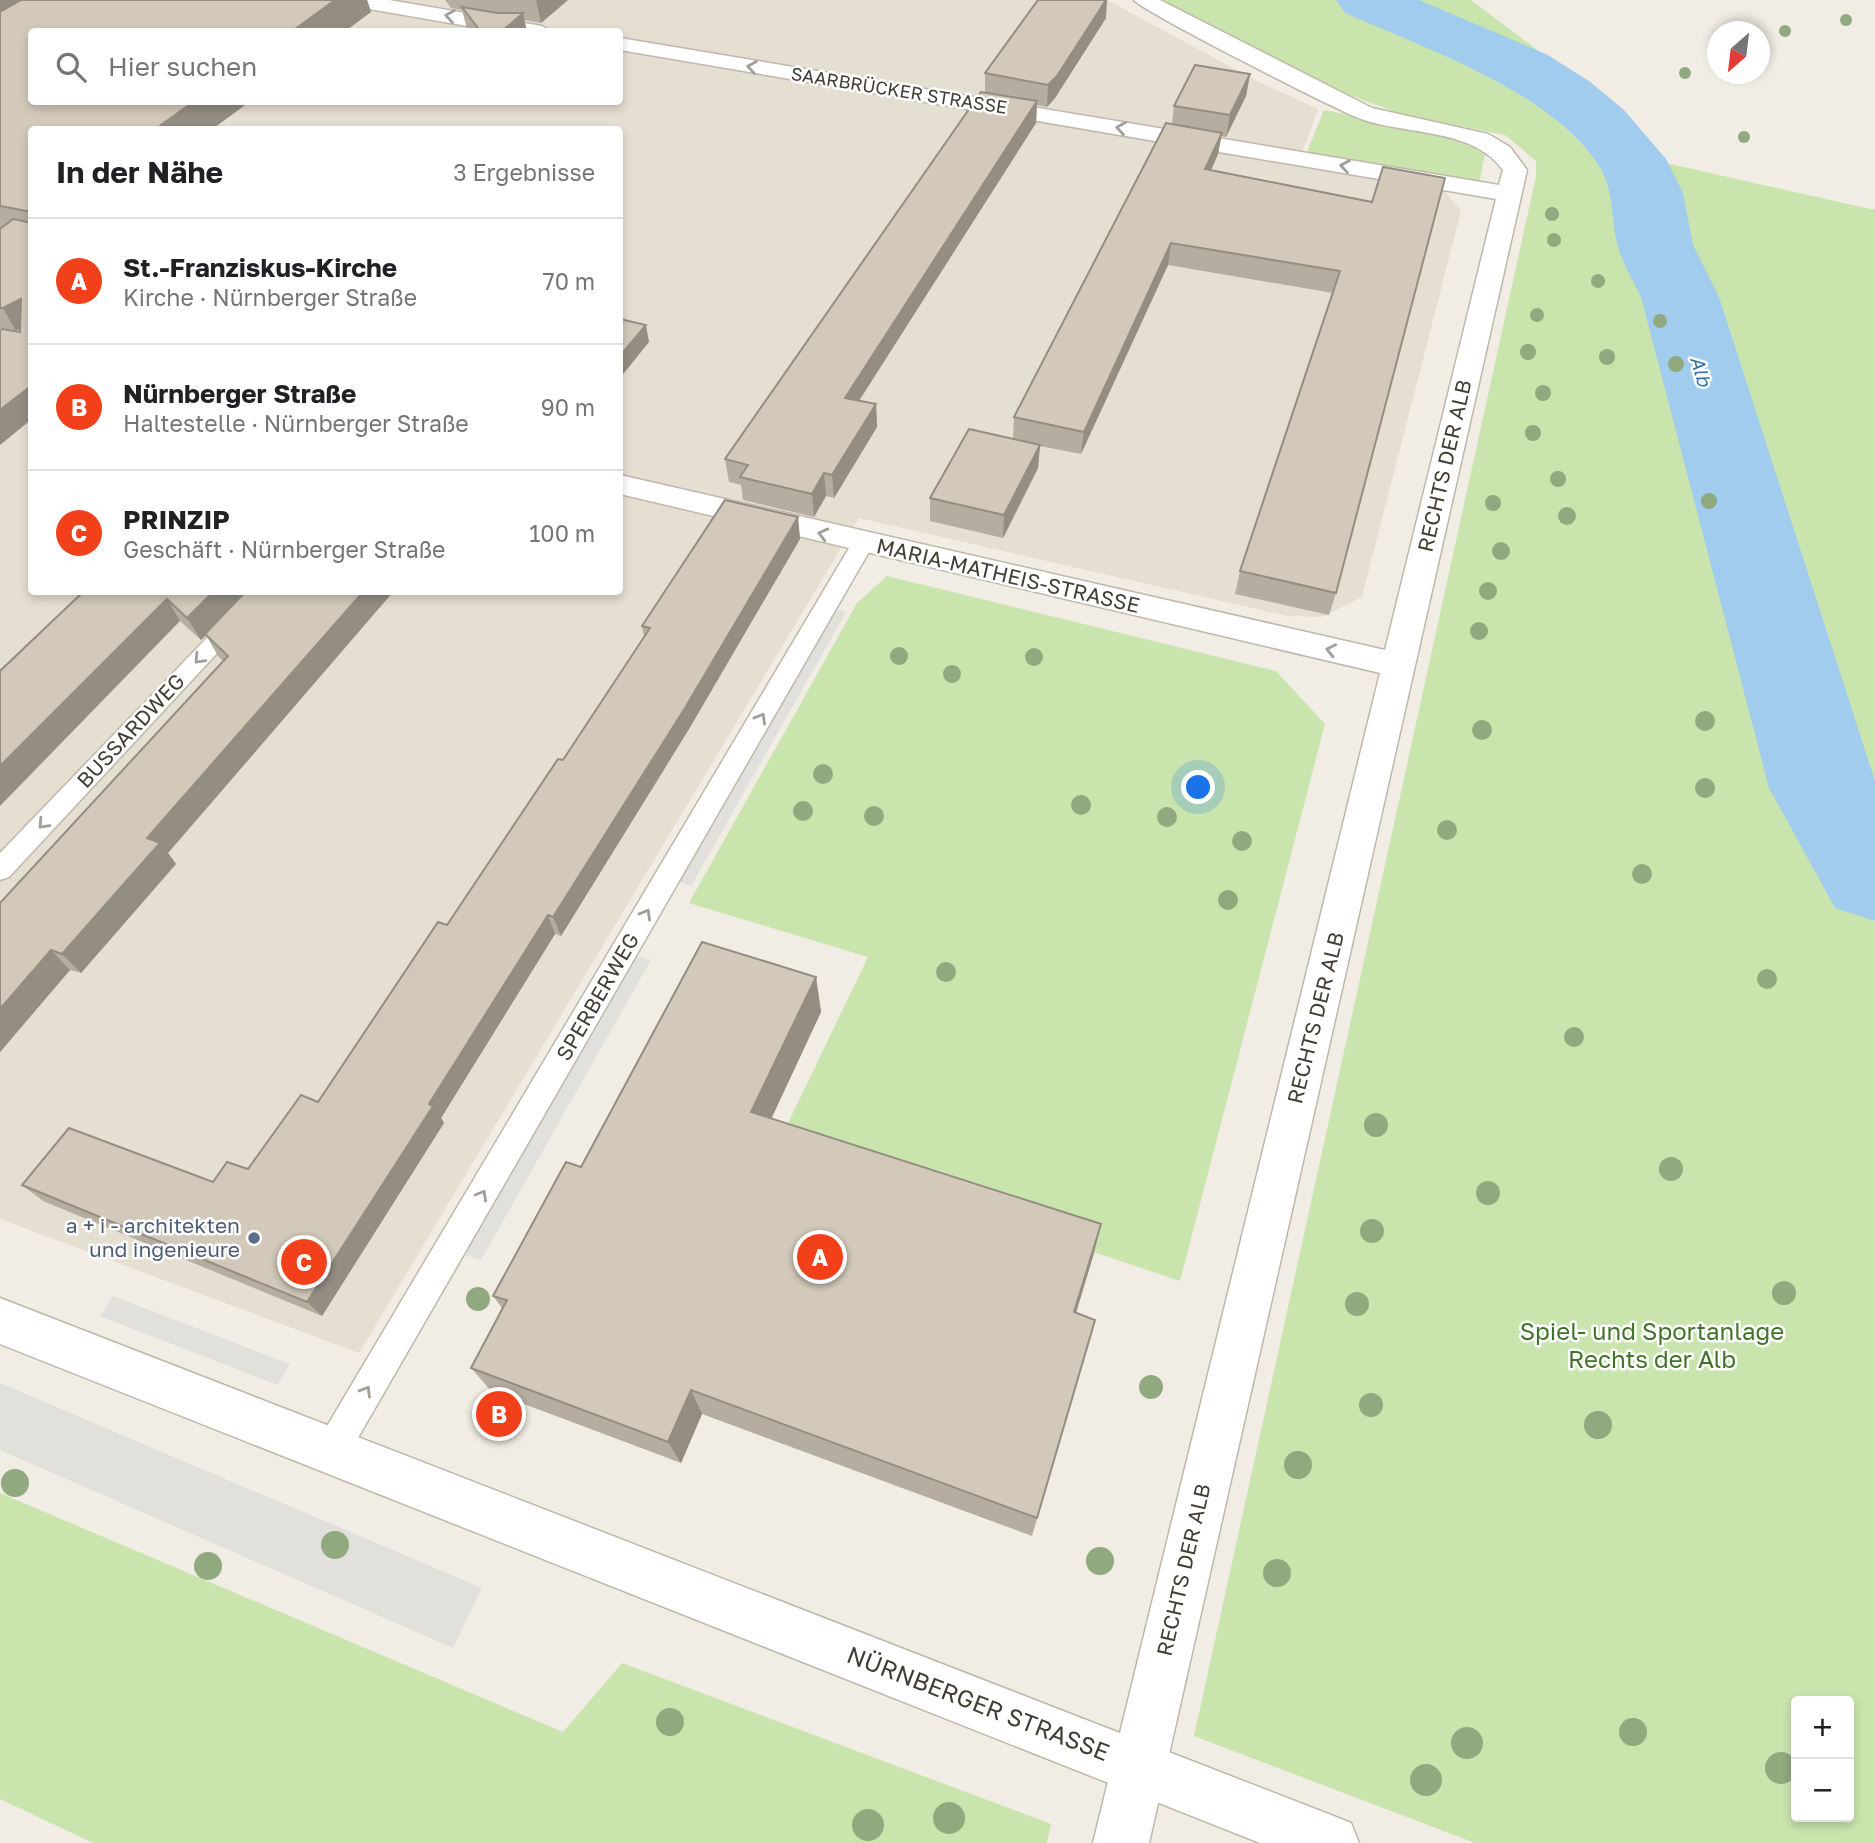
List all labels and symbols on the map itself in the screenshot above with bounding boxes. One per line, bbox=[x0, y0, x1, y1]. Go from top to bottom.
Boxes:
one-way arrow bbox=[445, 9, 456, 24]
north arrow bbox=[1707, 21, 1770, 84]
one-way arrow bbox=[746, 60, 758, 75]
street label: SAARBRÜCKER STRASSE bbox=[790, 62, 1009, 118]
one-way arrow bbox=[1115, 121, 1127, 136]
one-way arrow bbox=[1340, 159, 1351, 174]
water label: Alb bbox=[1686, 353, 1717, 390]
street label: RECHTS DER ALB bbox=[1412, 377, 1476, 554]
one-way arrow bbox=[817, 527, 829, 542]
street label: MARIA-MATHEIS-STRASSE bbox=[874, 532, 1142, 618]
one-way arrow bbox=[1325, 644, 1337, 658]
one-way arrow bbox=[195, 651, 207, 664]
street label: BUSSARDWEG bbox=[71, 668, 190, 793]
one-way arrow bbox=[753, 712, 766, 725]
your location bbox=[1181, 770, 1215, 804]
one-way arrow bbox=[38, 816, 51, 829]
one-way arrow bbox=[638, 908, 651, 921]
street label: SPERBERWEG bbox=[550, 928, 644, 1065]
street label: RECHTS DER ALB bbox=[1281, 929, 1349, 1106]
one-way arrow bbox=[473, 1189, 486, 1202]
place label: a + i - architekten und ingenieure bbox=[66, 1212, 240, 1262]
marker: a + i - architekten und ingenieure bbox=[246, 1230, 262, 1246]
pin: A bbox=[797, 1231, 843, 1283]
pin: C bbox=[281, 1236, 327, 1288]
park label: Spiel- und Sportanlage Rechts der Alb bbox=[1520, 1316, 1784, 1373]
one-way arrow bbox=[358, 1385, 371, 1398]
pin: B bbox=[476, 1388, 522, 1440]
street label: RECHTS DER ALB bbox=[1151, 1481, 1215, 1658]
street label: NÜRNBERGER STRASSE bbox=[843, 1639, 1114, 1766]

